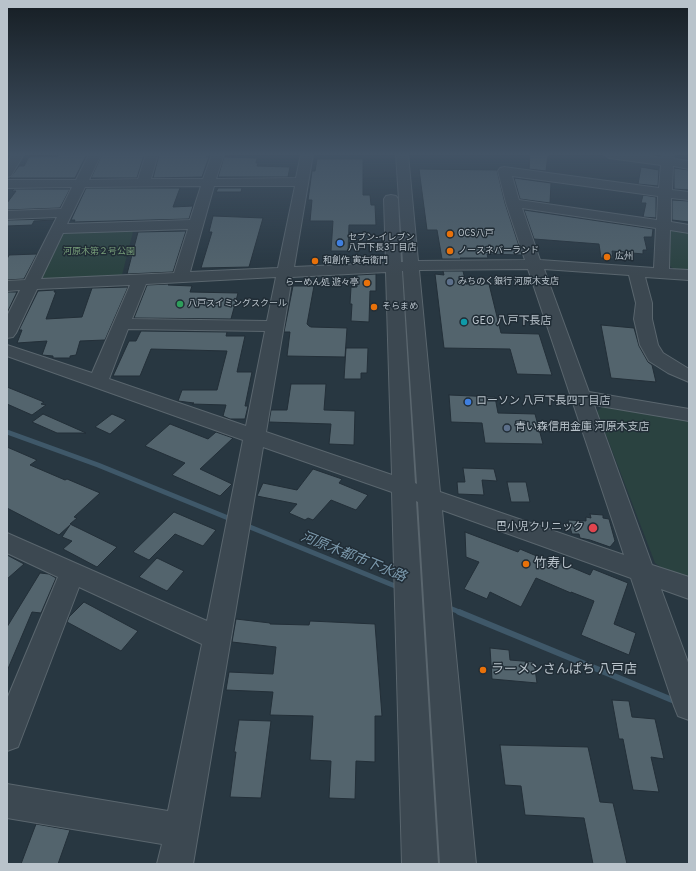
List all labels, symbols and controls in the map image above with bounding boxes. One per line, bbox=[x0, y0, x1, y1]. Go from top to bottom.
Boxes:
marker: OCS八戸 bbox=[445, 229, 455, 239]
place label: OCS八戸 bbox=[458, 229, 494, 239]
place label: セブン-イレブン 八戸下長3丁目店 bbox=[348, 233, 416, 254]
marker: セブン-イレブン 八戸下長3丁目店 bbox=[335, 238, 345, 248]
marker: ノースネバーランド bbox=[445, 246, 455, 256]
place label: ノースネバーランド bbox=[458, 246, 539, 256]
park label: 河原木第２号公園 bbox=[63, 247, 135, 257]
marker: 広州 bbox=[602, 252, 612, 262]
place label: 広州 bbox=[615, 252, 633, 262]
marker: 和創作 寅右衛門 bbox=[310, 256, 320, 266]
place label: 和創作 寅右衛門 bbox=[323, 256, 388, 266]
marker: みちのく銀行 河原木支店 bbox=[445, 277, 455, 287]
place label: みちのく銀行 河原木支店 bbox=[458, 277, 559, 287]
place label: らーめん処 遊々亭 bbox=[285, 278, 359, 288]
marker: らーめん処 遊々亭 bbox=[362, 278, 372, 288]
marker: 八戸スイミングスクール bbox=[175, 299, 185, 309]
place label: 八戸スイミングスクール bbox=[188, 299, 287, 309]
marker: そらまめ bbox=[369, 302, 379, 312]
place label: そらまめ bbox=[382, 302, 418, 312]
place label: GEO 八戸下長店 bbox=[472, 315, 552, 329]
marker: GEO 八戸下長店 bbox=[459, 317, 469, 327]
place label: ローソン 八戸下長四丁目店 bbox=[476, 395, 611, 409]
marker: ローソン 八戸下長四丁目店 bbox=[463, 397, 473, 407]
place label: 青い森信用金庫 河原木支店 bbox=[515, 421, 650, 435]
marker: 青い森信用金庫 河原木支店 bbox=[502, 423, 512, 433]
place label: 巴小児クリニック bbox=[496, 521, 584, 535]
marker: 巴小児クリニック bbox=[587, 522, 599, 534]
water label: 河原木都市下水路 bbox=[298, 529, 408, 587]
place label: 竹寿し bbox=[534, 556, 573, 572]
marker: 竹寿し bbox=[521, 559, 531, 569]
place label: ラーメンさんぱち 八戸店 bbox=[491, 662, 637, 678]
marker: ラーメンさんぱち 八戸店 bbox=[478, 665, 488, 675]

